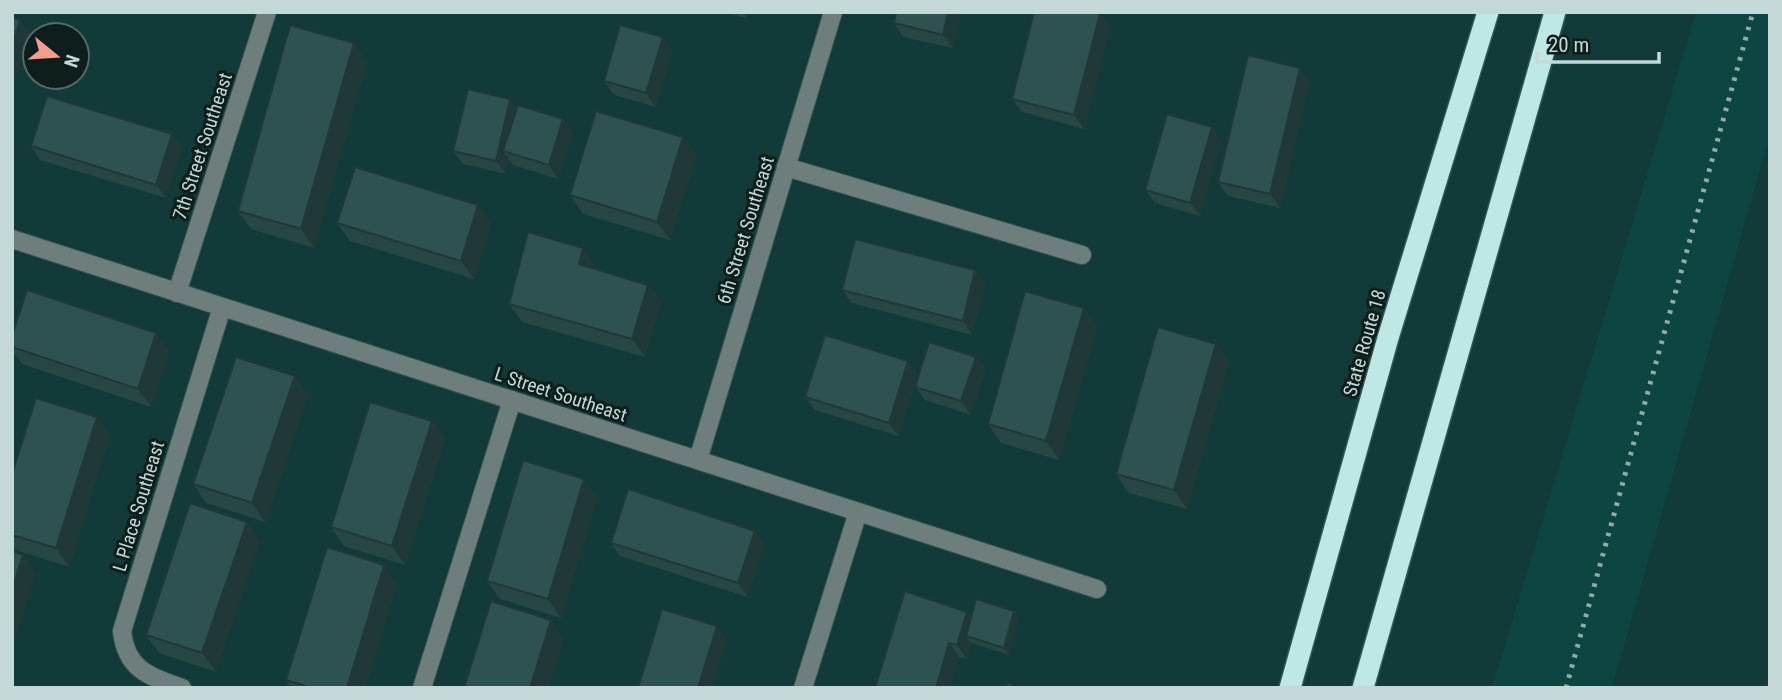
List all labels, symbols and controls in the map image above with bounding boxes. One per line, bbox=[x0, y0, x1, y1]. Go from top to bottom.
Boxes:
north arrow bbox=[21, 21, 91, 91]
scale bar bbox=[1537, 21, 1660, 65]
text: 20 m bbox=[1548, 33, 1589, 57]
text: N bbox=[59, 52, 84, 70]
street label: 7th Street Southeast bbox=[168, 70, 237, 223]
street label: 6th Street Southeast bbox=[712, 154, 779, 307]
street label: State Route 18 bbox=[1338, 287, 1391, 399]
street label: L Street Southeast bbox=[492, 362, 630, 427]
street label: L Place Southeast bbox=[108, 438, 169, 574]

